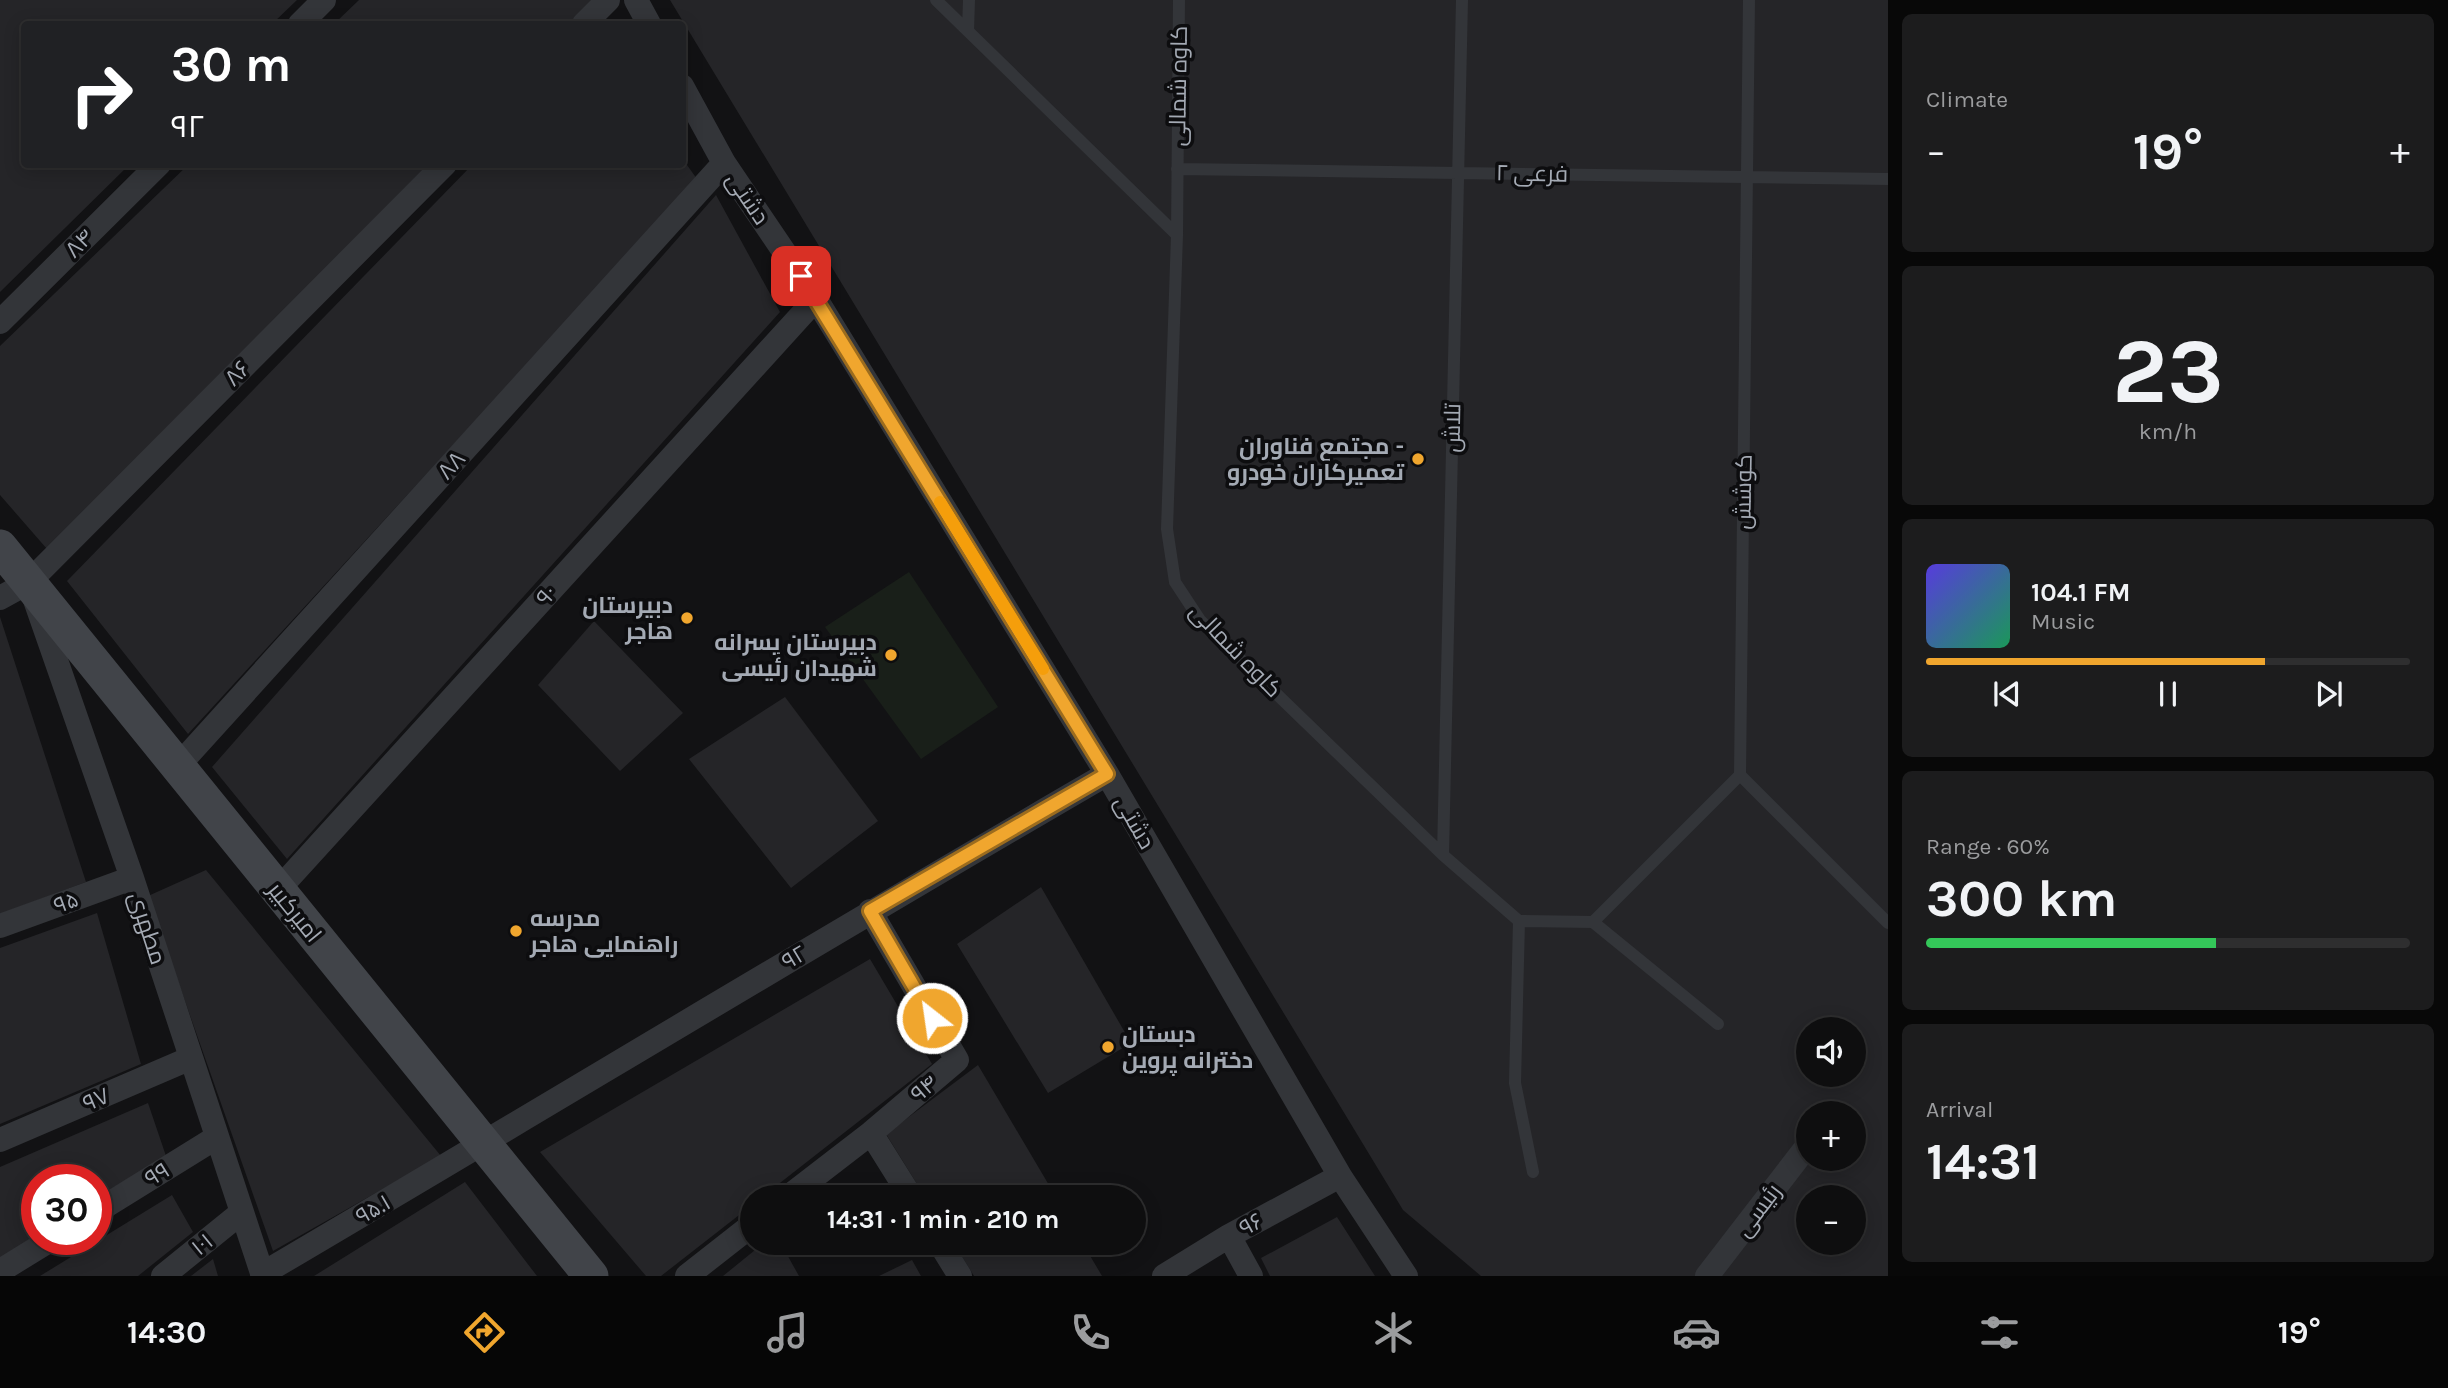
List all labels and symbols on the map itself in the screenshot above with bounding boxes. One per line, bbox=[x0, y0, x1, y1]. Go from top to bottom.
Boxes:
street label: کاوه شمالی bbox=[1164, 25, 1193, 147]
street label: فرعی ۲ bbox=[1496, 159, 1568, 188]
street label: دشتی bbox=[720, 167, 775, 230]
street label: ۸۴ bbox=[59, 223, 99, 263]
pin bbox=[771, 246, 831, 306]
street label: ۸۶ bbox=[219, 355, 256, 392]
street label: تلاش bbox=[1439, 403, 1466, 453]
place label: مجتمع فناوران - تعمیرکاران خودرو bbox=[1227, 433, 1405, 486]
street label: ۸۸ bbox=[432, 446, 471, 485]
marker: مجتمع فناوران - تعمیرکاران خودرو bbox=[1410, 451, 1426, 467]
street label: کوشش bbox=[1729, 454, 1758, 530]
street label: ۹۰ bbox=[530, 580, 562, 611]
place label: دبیرستان هاجر bbox=[582, 592, 673, 645]
street label: کاوه شمالی bbox=[1184, 598, 1287, 703]
marker: دبیرستان هاجر bbox=[679, 610, 695, 626]
place label: دبیرستان پسرانه شهیدان رئیسی bbox=[714, 629, 877, 682]
marker: دبیرستان پسرانه شهیدان رئیسی bbox=[883, 647, 899, 663]
street label: دشتی bbox=[1109, 791, 1161, 854]
street label: امیرکبیر bbox=[261, 875, 327, 948]
street label: ۹۵ bbox=[50, 886, 82, 919]
street label: مطهری bbox=[123, 888, 172, 968]
place label: مدرسه راهنمایی هاجر bbox=[529, 905, 678, 958]
marker: مدرسه راهنمایی هاجر bbox=[508, 923, 524, 939]
street label: ۹۲ bbox=[777, 940, 812, 975]
position arrow bbox=[895, 981, 969, 1055]
place label: دبستان دخترانه پروین bbox=[1122, 1021, 1253, 1076]
marker: دبستان دخترانه پروین bbox=[1100, 1039, 1116, 1055]
street label: ۹۴ bbox=[905, 1069, 943, 1107]
street label: ۹۷ bbox=[79, 1082, 114, 1117]
street label: ۹۹ bbox=[140, 1157, 175, 1192]
speed limit sign: 30 bbox=[21, 1164, 112, 1255]
street label: رئیسی bbox=[1730, 1179, 1787, 1242]
street label: ۹۵.۱ bbox=[351, 1189, 395, 1230]
street label: ۹۶ bbox=[1235, 1207, 1268, 1242]
street label: ۱۰۱ bbox=[186, 1228, 219, 1261]

